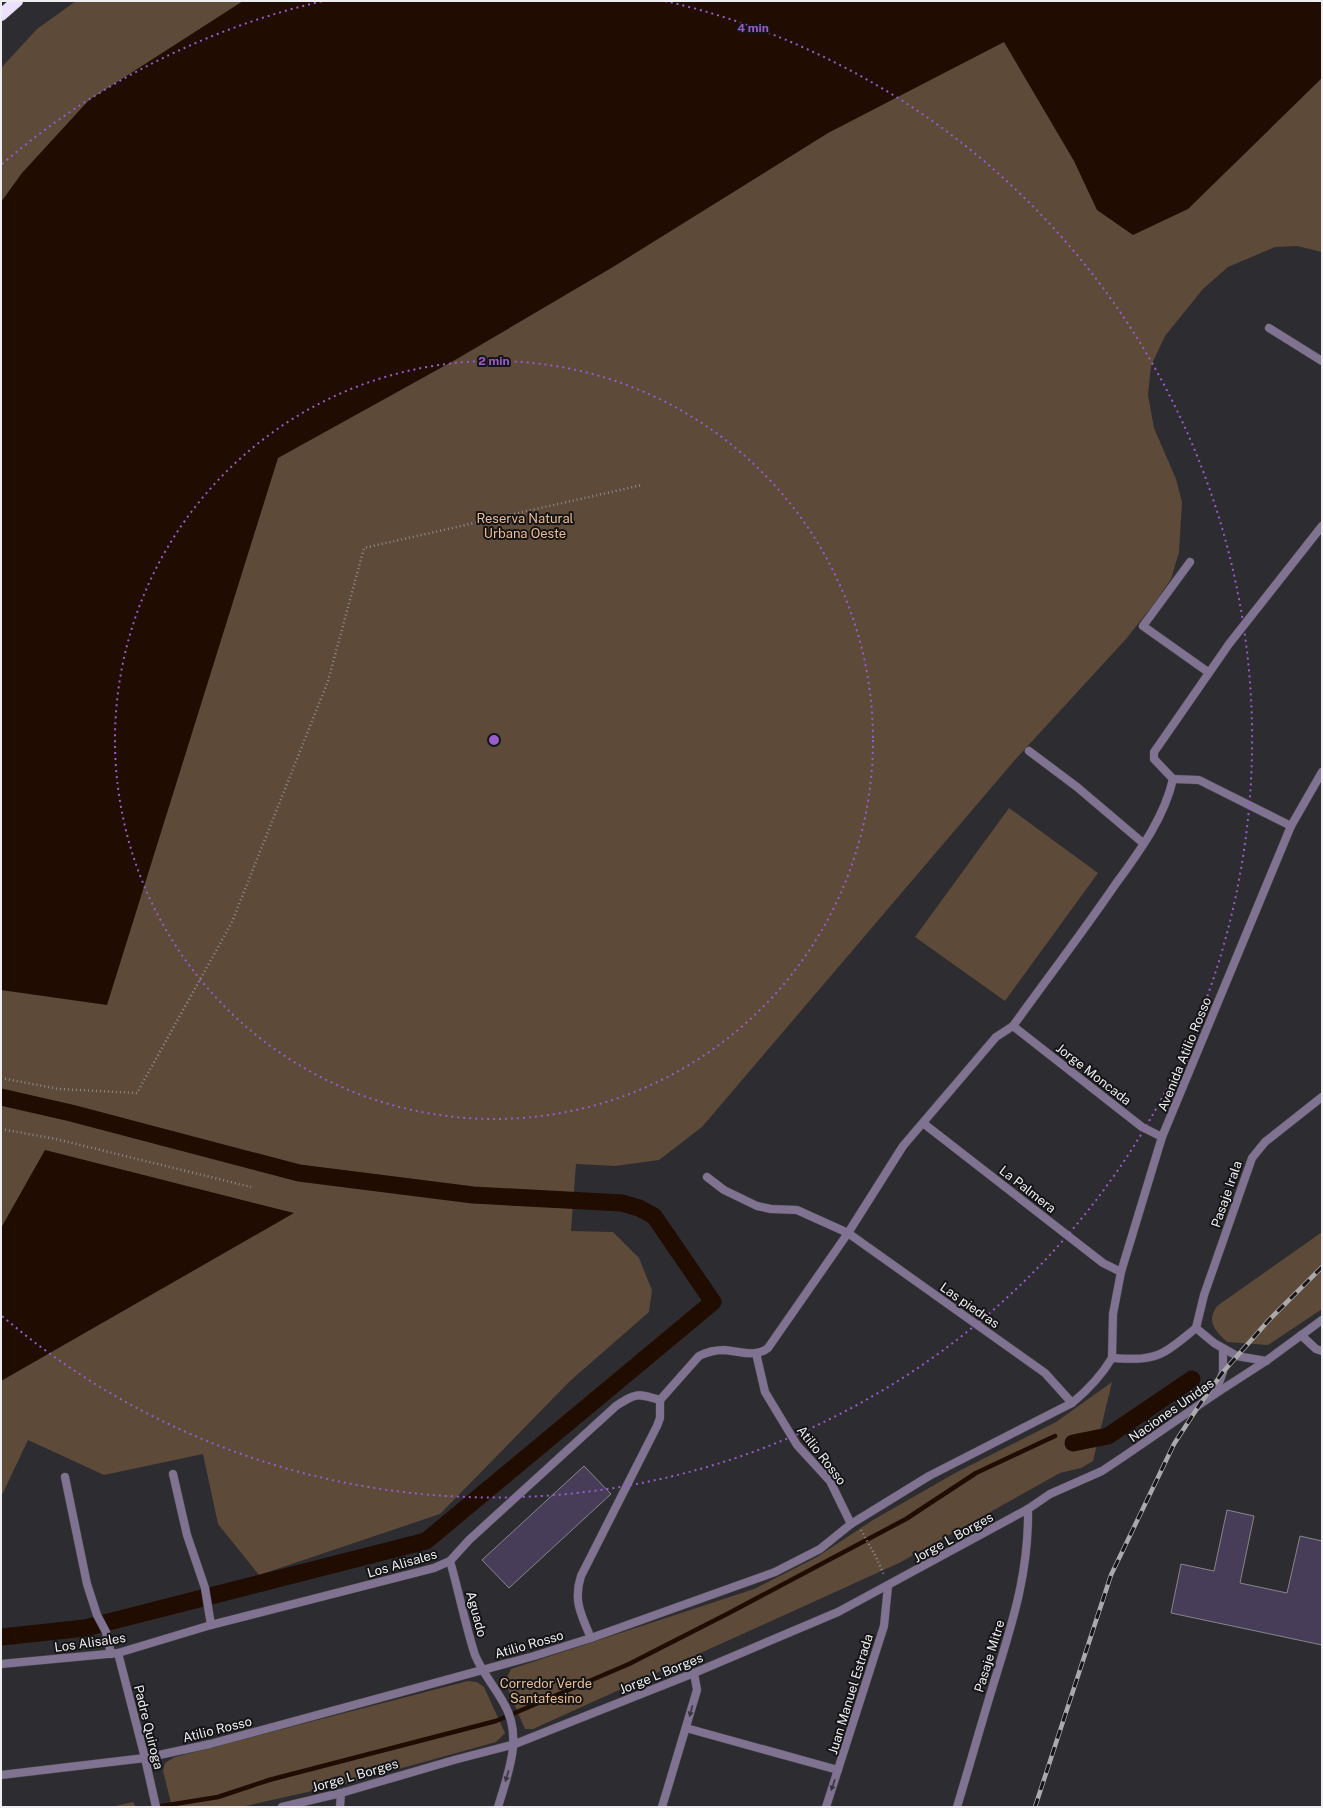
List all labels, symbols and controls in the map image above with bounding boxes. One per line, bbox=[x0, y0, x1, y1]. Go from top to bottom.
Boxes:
text: 4 min bbox=[737, 21, 769, 35]
text: 2 min bbox=[478, 354, 510, 368]
park label: Reserva Natural Urbana Oeste bbox=[476, 511, 574, 541]
centre of rings bbox=[487, 733, 501, 747]
street label: Avenida Atilio Rosso bbox=[1155, 995, 1214, 1113]
street label: Jorge Moncada bbox=[1053, 1040, 1134, 1108]
street label: Pasaje Irala bbox=[1208, 1159, 1245, 1230]
street label: La Palmera bbox=[996, 1163, 1059, 1216]
street label: Las piedras bbox=[937, 1280, 1002, 1331]
street label: Naciones Unidas bbox=[1126, 1376, 1217, 1445]
street label: Atilio Rosso bbox=[794, 1423, 849, 1488]
street label: Jorge L Borges bbox=[911, 1509, 996, 1566]
street label: Los Alisales bbox=[366, 1546, 439, 1581]
street label: Aguado bbox=[463, 1590, 490, 1639]
street label: Pasaje Mitre bbox=[971, 1618, 1008, 1694]
street label: Atilio Rosso bbox=[493, 1628, 565, 1661]
street label: Los Alisales bbox=[53, 1630, 127, 1655]
street label: Juan Manuel Estrada bbox=[825, 1632, 876, 1756]
street label: Jorge L Borges bbox=[617, 1650, 705, 1697]
park label: Corredor Verde Santafesino bbox=[500, 1676, 592, 1706]
street label: Padre Quiroga bbox=[131, 1683, 166, 1771]
one-way arrow bbox=[688, 1705, 694, 1717]
street label: Atilio Rosso bbox=[181, 1714, 253, 1745]
street label: Jorge L Borges bbox=[310, 1756, 400, 1795]
one-way arrow bbox=[504, 1770, 510, 1782]
one-way arrow bbox=[830, 1779, 836, 1791]

